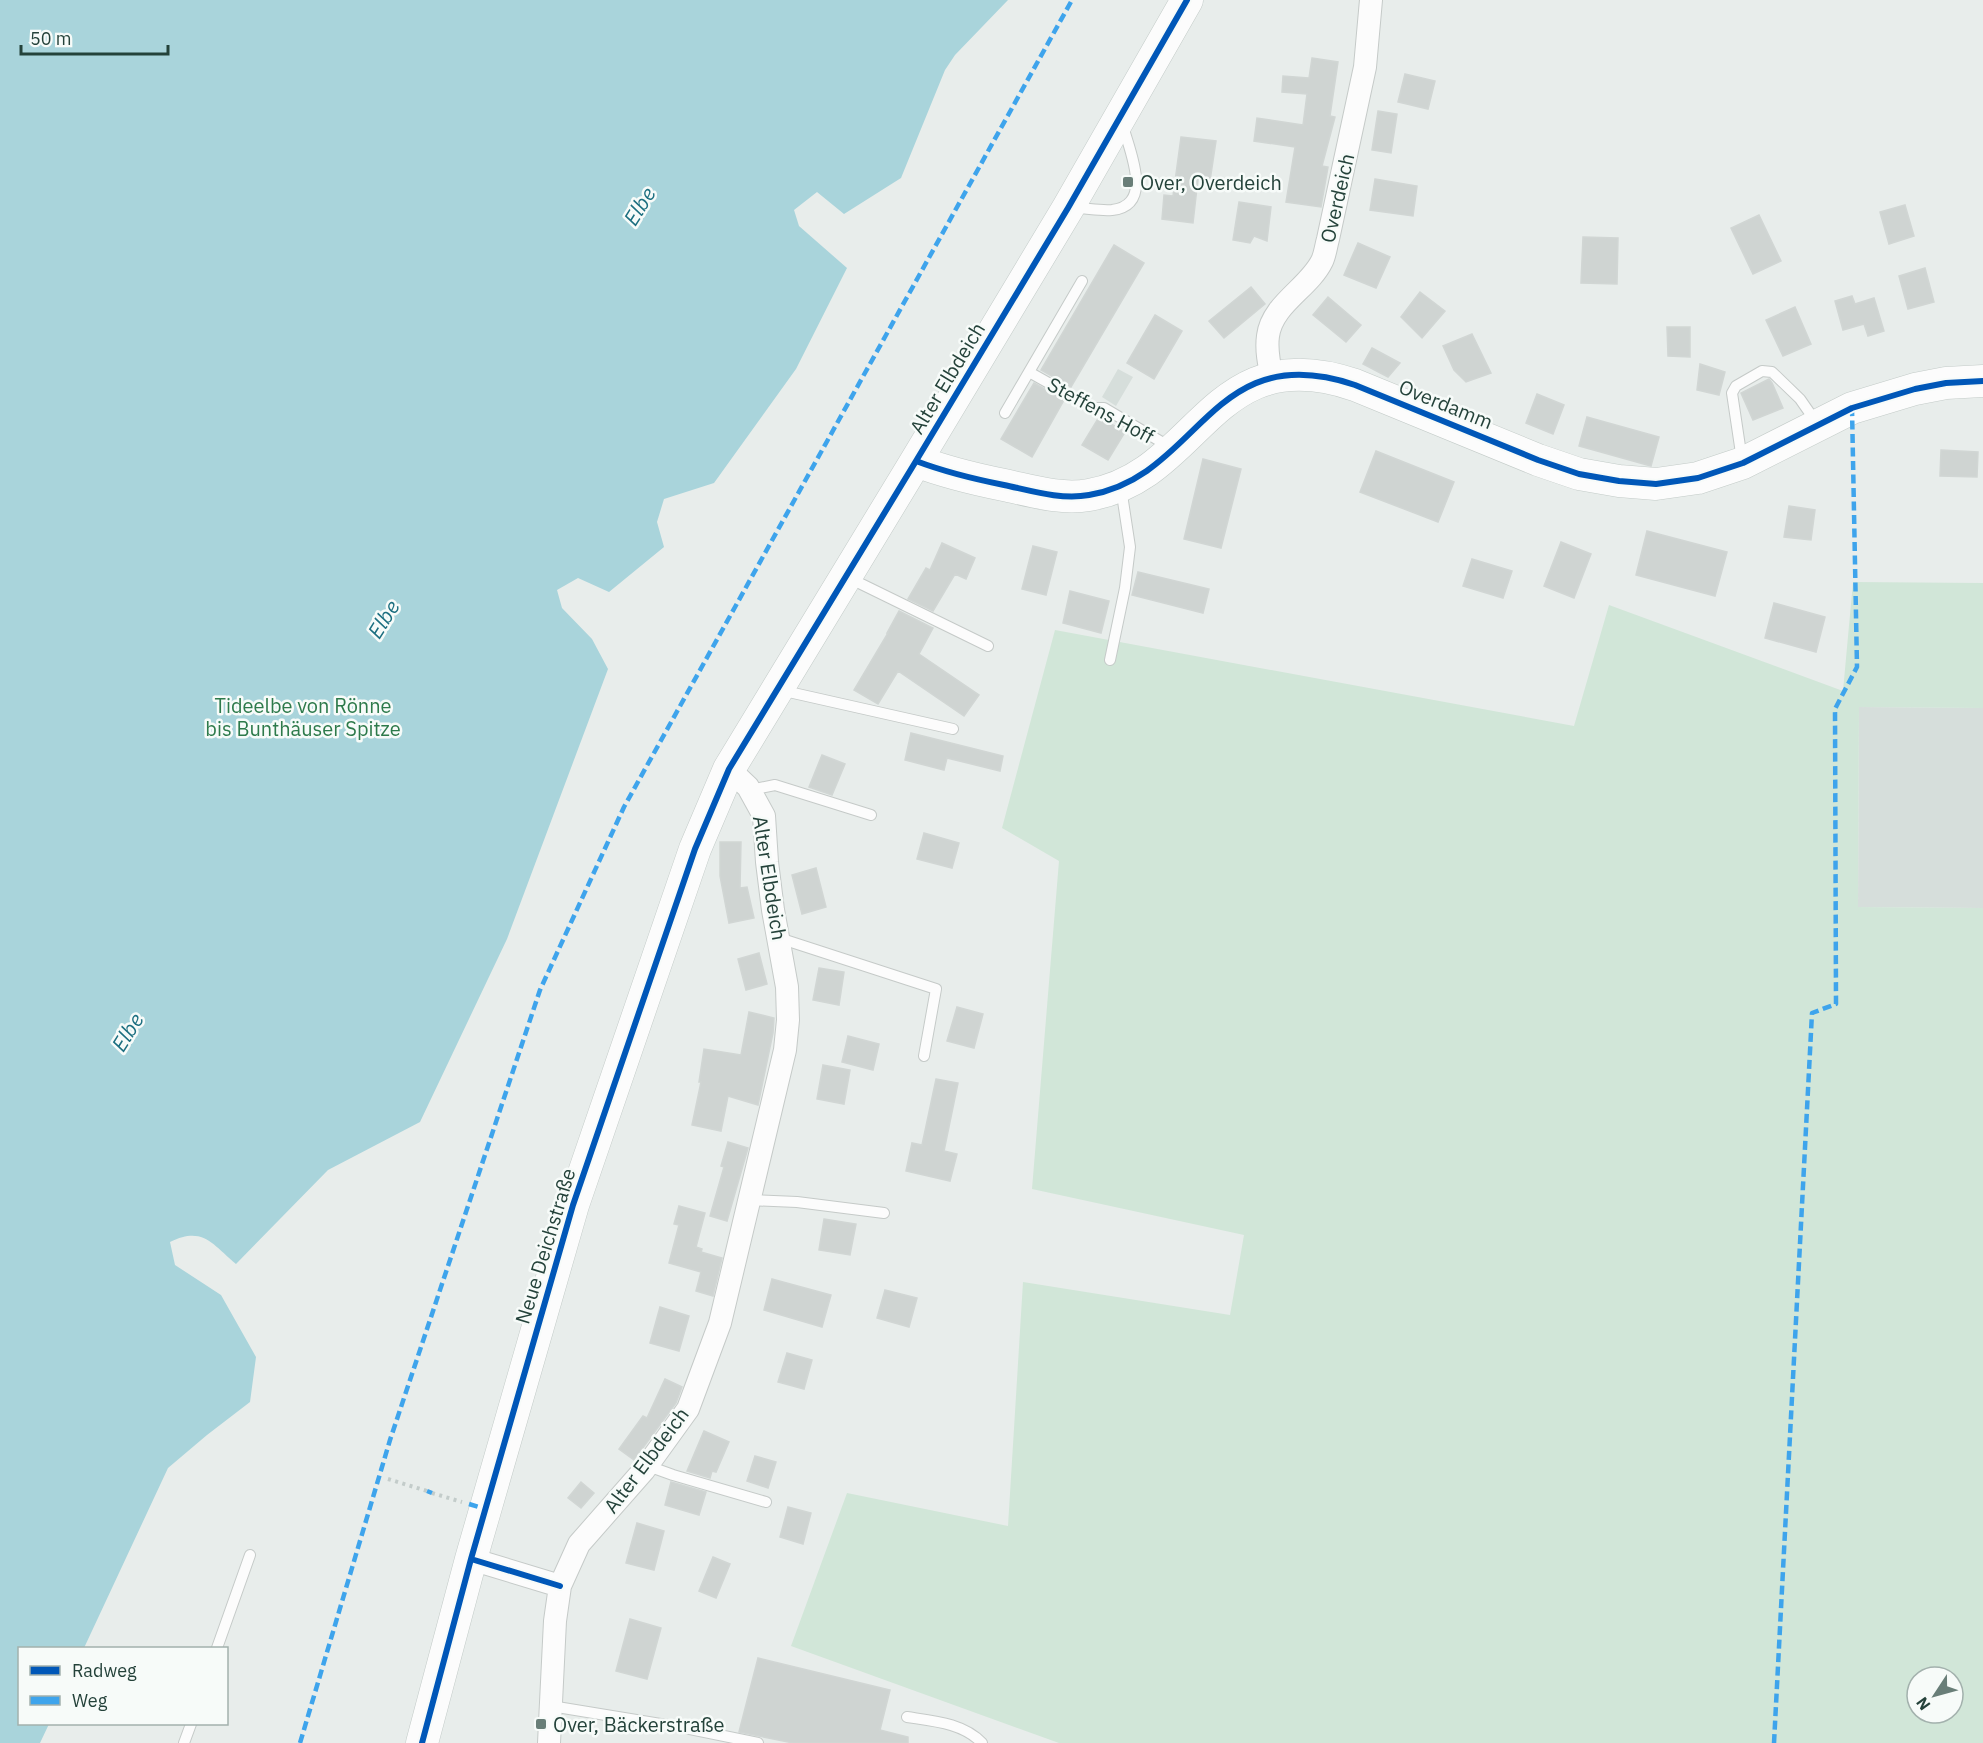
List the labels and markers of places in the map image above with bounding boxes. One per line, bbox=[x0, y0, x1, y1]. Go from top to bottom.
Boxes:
place label: Over, Overdeich bbox=[1140, 169, 1282, 196]
marker: Over, Overdeich bbox=[1121, 175, 1135, 189]
place label: Over, Bäckerstraße bbox=[553, 1711, 724, 1738]
marker: Over, Bäckerstraße bbox=[534, 1717, 548, 1731]

